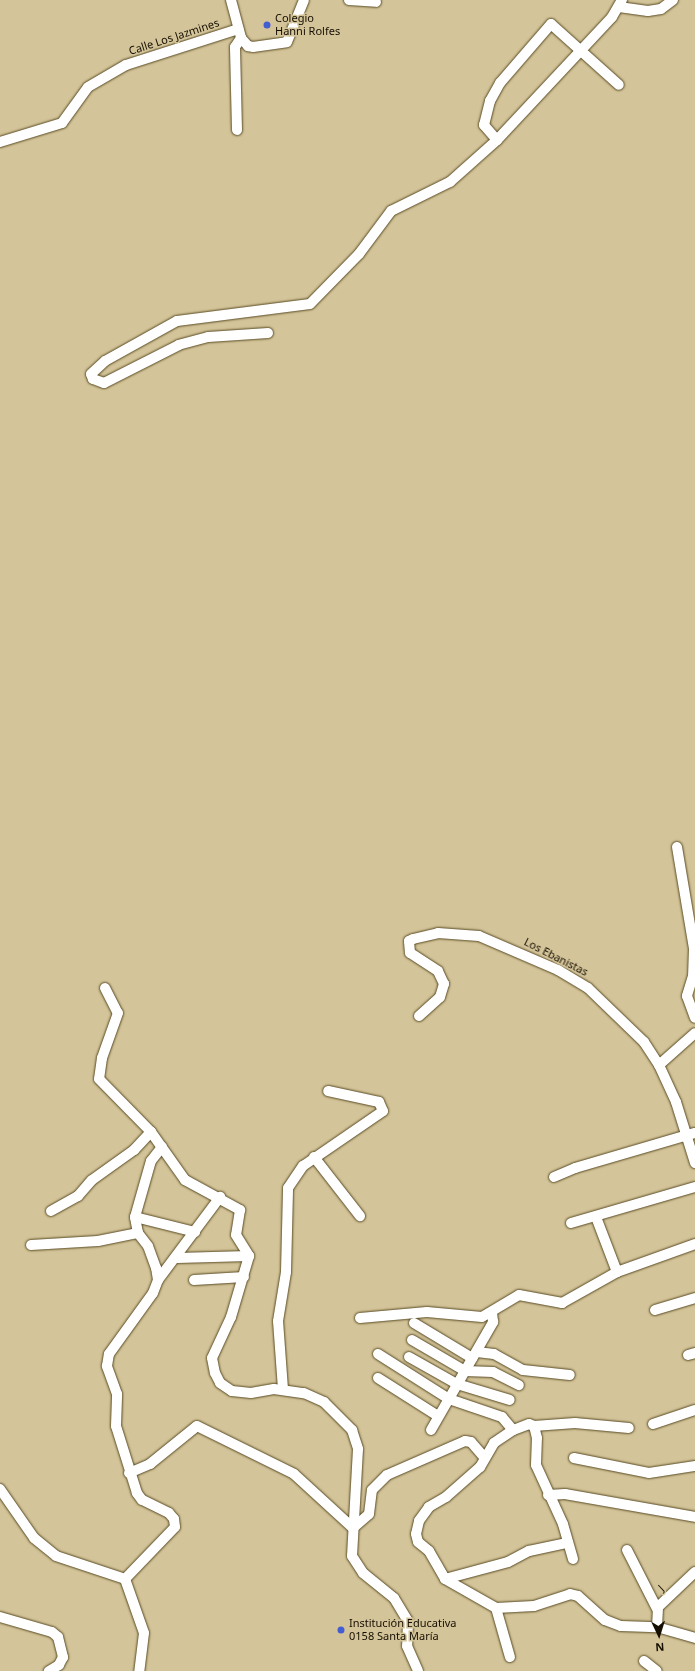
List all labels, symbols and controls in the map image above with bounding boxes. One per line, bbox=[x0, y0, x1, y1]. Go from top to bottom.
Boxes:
place label: Colegio Hanni Rolfes bbox=[275, 12, 340, 38]
street label: Calle Los Jazmines bbox=[127, 16, 221, 58]
marker: Colegio Hanni Rolfes bbox=[262, 20, 272, 30]
street label: Los Ebanistas bbox=[522, 935, 590, 979]
street label: J bbox=[655, 1582, 667, 1594]
north arrow bbox=[639, 1615, 679, 1655]
place label: Institución Educativa 0158 Santa María bbox=[349, 1617, 457, 1643]
marker: Institución Educativa 0158 Santa María bbox=[336, 1625, 346, 1635]
text: N bbox=[655, 1640, 665, 1655]

